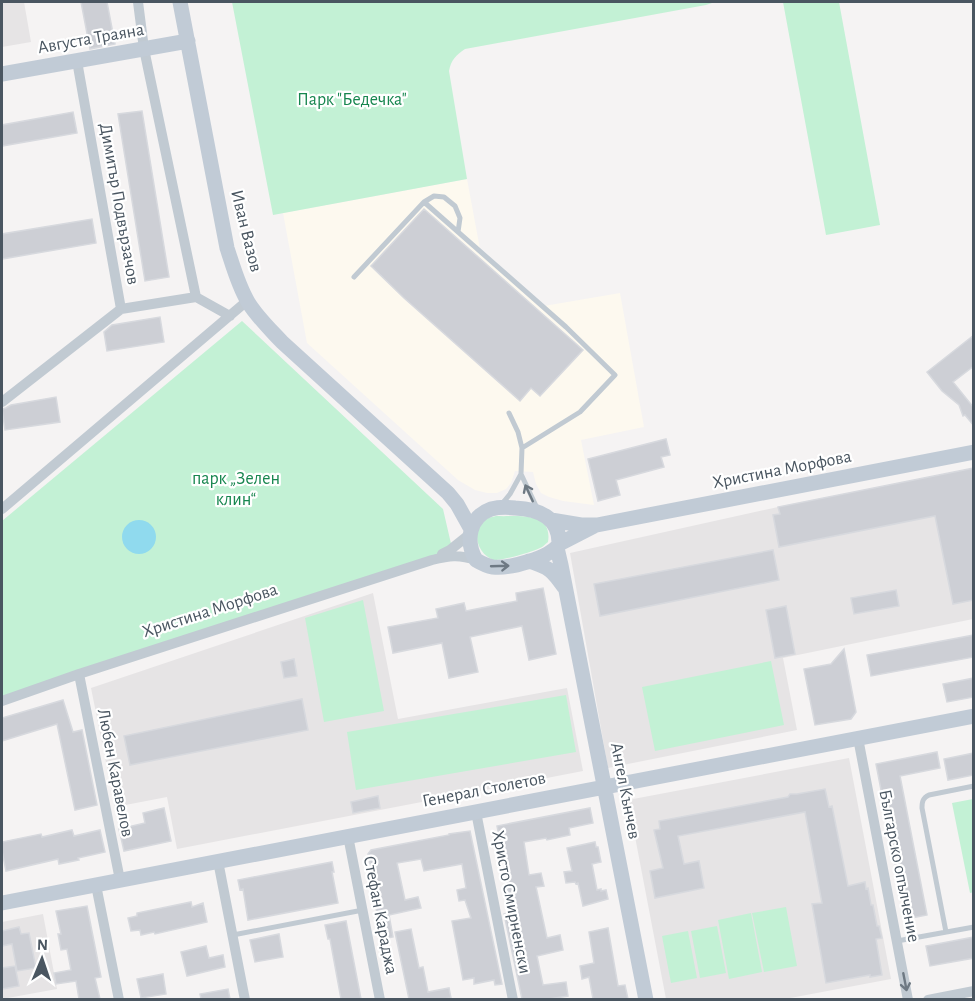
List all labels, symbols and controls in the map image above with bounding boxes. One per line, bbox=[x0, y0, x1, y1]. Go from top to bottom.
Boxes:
street label: Августа Траяна bbox=[36, 21, 146, 57]
park label: Парк "Бедечка" bbox=[297, 91, 407, 109]
street label: Димитър Подвързачов bbox=[96, 122, 142, 286]
street label: Иван Вазов bbox=[227, 188, 265, 274]
street label: Христина Морфова bbox=[711, 448, 853, 492]
park label: парк „Зелен клин“ bbox=[192, 470, 280, 509]
one-way arrow bbox=[523, 485, 535, 503]
one-way arrow bbox=[490, 560, 510, 572]
street label: Христина Морфова bbox=[140, 581, 280, 641]
street label: Любен Каравелов bbox=[94, 707, 137, 839]
street label: Ангел Кънчев bbox=[607, 741, 643, 841]
street label: Генерал Столетов bbox=[421, 769, 547, 811]
street label: Българско опълчение bbox=[875, 788, 923, 944]
street label: Христо Смирненски bbox=[488, 829, 534, 975]
street label: Стефан Караджа bbox=[360, 854, 400, 976]
north arrow bbox=[12, 929, 72, 989]
text: N bbox=[37, 937, 48, 953]
one-way arrow bbox=[900, 971, 911, 991]

